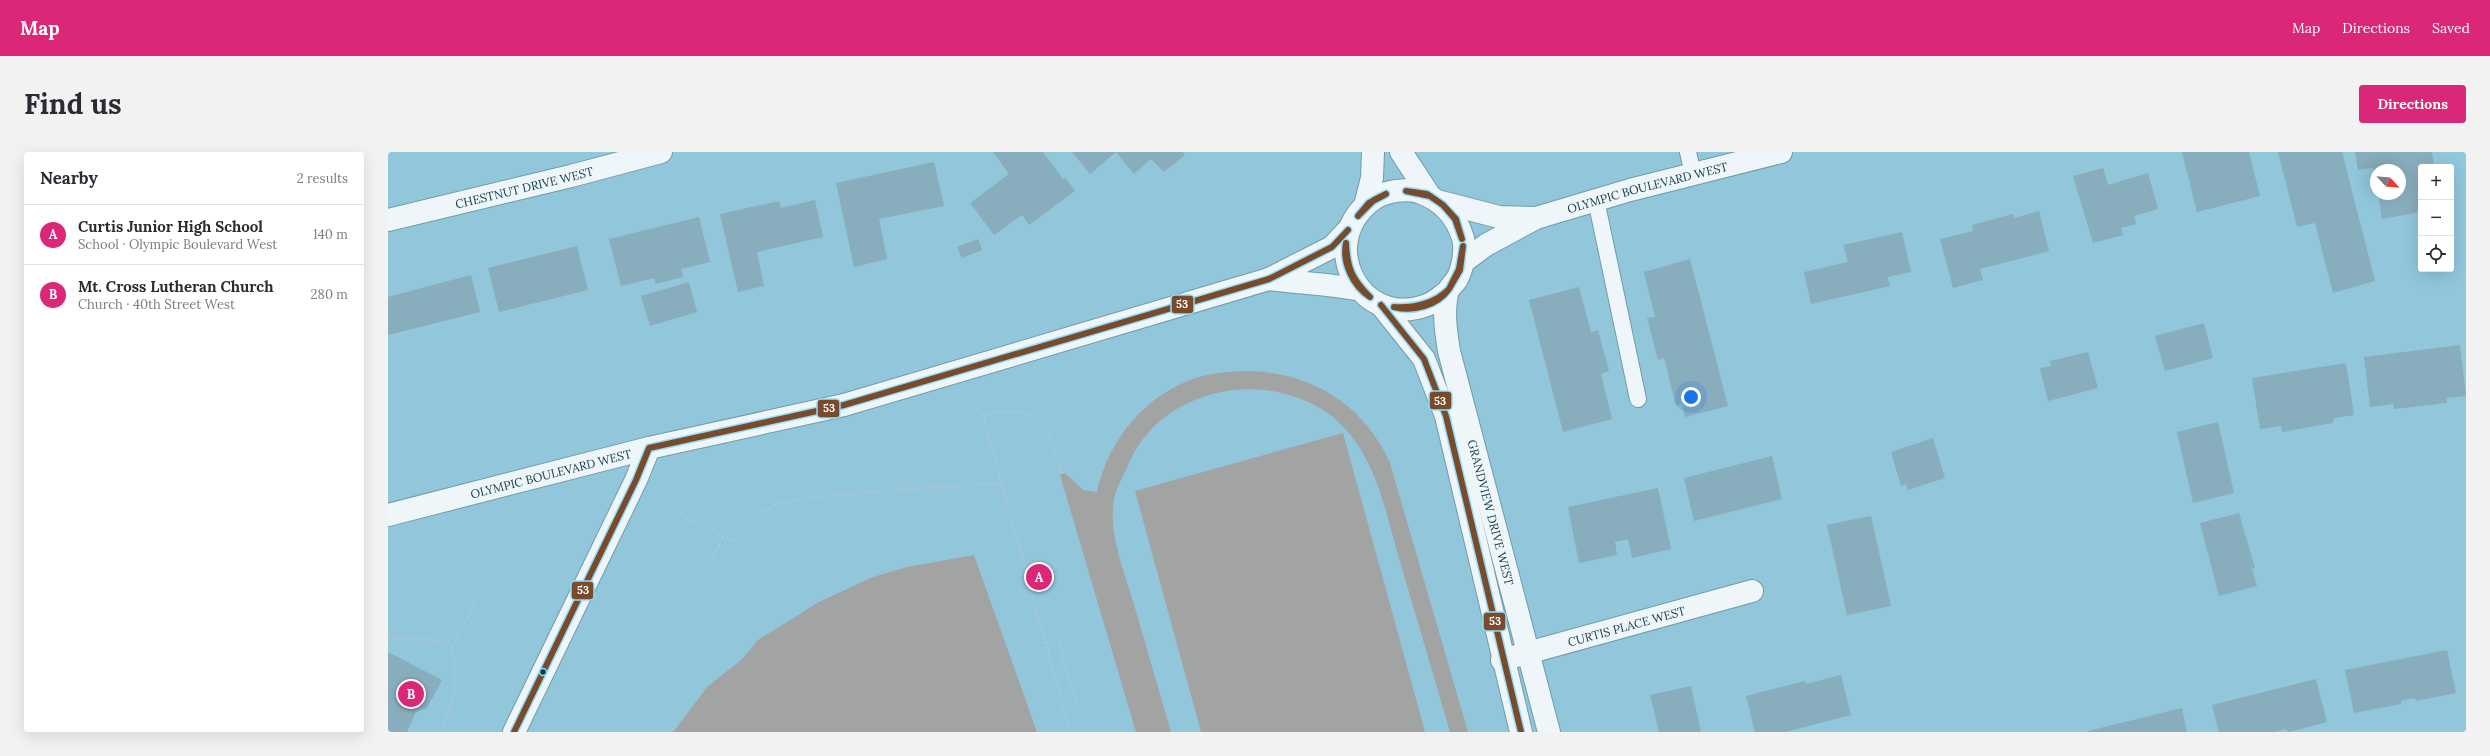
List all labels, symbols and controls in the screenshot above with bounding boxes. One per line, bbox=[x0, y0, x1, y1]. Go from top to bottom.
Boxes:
text: Map bbox=[20, 16, 60, 40]
text: Map bbox=[2292, 19, 2320, 37]
text: Directions bbox=[2342, 19, 2410, 37]
text: Saved bbox=[2432, 19, 2470, 37]
button: Directions bbox=[2359, 85, 2466, 123]
text: Find us bbox=[24, 86, 122, 122]
street label: OLYMPIC BOULEVARD WEST bbox=[1565, 158, 1729, 216]
street label: CHESTNUT DRIVE WEST bbox=[454, 163, 595, 211]
north arrow bbox=[2370, 164, 2406, 200]
map controls bbox=[2418, 164, 2454, 272]
button: + bbox=[2418, 164, 2454, 200]
text: Nearby bbox=[40, 167, 98, 189]
text: 2 results bbox=[297, 170, 348, 187]
button: − bbox=[2418, 200, 2454, 236]
text: Curtis Junior High School bbox=[78, 217, 263, 236]
text: A bbox=[49, 226, 57, 243]
text: 140 m bbox=[313, 226, 348, 243]
text: School · Olympic Boulevard West bbox=[78, 236, 277, 253]
button: locate bbox=[2418, 236, 2454, 272]
text: Mt. Cross Lutheran Church bbox=[78, 277, 273, 296]
text: B bbox=[49, 286, 57, 303]
text: 280 m bbox=[311, 286, 348, 303]
line badge: 53 bbox=[1171, 295, 1194, 314]
text: Church · 40th Street West bbox=[78, 296, 235, 313]
text: 53 bbox=[1176, 297, 1188, 311]
your location bbox=[1681, 387, 1701, 407]
line badge: 53 bbox=[1429, 391, 1452, 410]
text: 53 bbox=[1434, 394, 1446, 408]
line badge: 53 bbox=[817, 399, 840, 418]
text: 53 bbox=[823, 401, 835, 415]
street label: GRANDVIEW DRIVE WEST bbox=[1465, 438, 1518, 587]
street label: OLYMPIC BOULEVARD WEST bbox=[469, 445, 633, 501]
pin: A bbox=[1026, 562, 1052, 592]
line badge: 53 bbox=[571, 581, 594, 600]
text: 53 bbox=[577, 583, 589, 597]
street label: CURTIS PLACE WEST bbox=[1566, 602, 1687, 649]
line badge: 53 bbox=[1483, 612, 1506, 631]
text: 53 bbox=[1489, 614, 1501, 628]
unlabelled marker bbox=[538, 667, 548, 677]
pin: B bbox=[398, 679, 424, 709]

